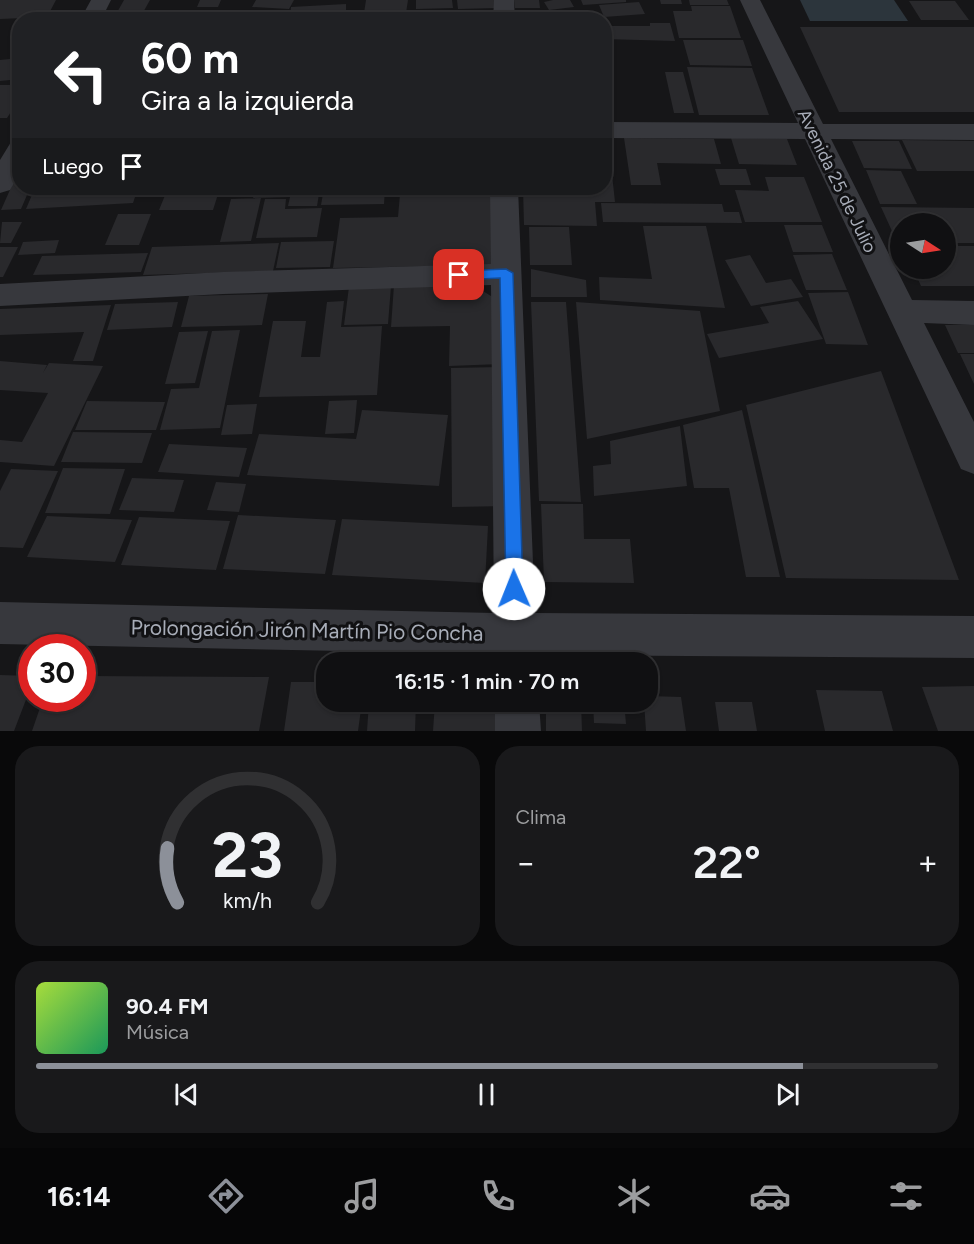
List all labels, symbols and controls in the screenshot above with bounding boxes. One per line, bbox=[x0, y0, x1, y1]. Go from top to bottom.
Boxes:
text: 60 m bbox=[141, 33, 239, 84]
icon: left bbox=[42, 36, 120, 114]
text: Gira a la izquierda bbox=[141, 84, 354, 117]
street label: Avenida 25 de Julio bbox=[793, 106, 881, 256]
icon: arrive bbox=[115, 150, 148, 183]
text: Luego bbox=[42, 153, 103, 180]
north arrow bbox=[890, 213, 956, 279]
map controls bbox=[890, 213, 956, 279]
pin bbox=[433, 249, 484, 300]
icon: arrive bbox=[442, 258, 475, 291]
position arrow bbox=[482, 557, 546, 621]
street label: Prolongación Jirón Martín Pio Concha bbox=[131, 614, 483, 646]
speed limit sign: 30 bbox=[18, 634, 96, 712]
text: 16:15 · 1 min · 70 m bbox=[395, 668, 579, 695]
text: Clima bbox=[516, 805, 566, 829]
text: 23 bbox=[212, 818, 283, 893]
text: 22° bbox=[693, 835, 761, 889]
text: − bbox=[516, 843, 536, 882]
text: + bbox=[917, 843, 938, 882]
text: km/h bbox=[223, 888, 272, 913]
text: 90.4 FM bbox=[126, 993, 209, 1020]
text: Música bbox=[126, 1020, 189, 1044]
icon: previous bbox=[170, 1078, 203, 1111]
icon: pause bbox=[470, 1078, 503, 1111]
icon: next bbox=[771, 1078, 804, 1111]
icon: directions bbox=[205, 1175, 247, 1217]
icon: music bbox=[341, 1175, 383, 1217]
icon: phone bbox=[477, 1175, 519, 1217]
icon: climate bbox=[613, 1175, 655, 1217]
icon: car bbox=[749, 1175, 791, 1217]
icon: filters bbox=[885, 1175, 927, 1217]
text: 16:14 bbox=[47, 1180, 111, 1213]

